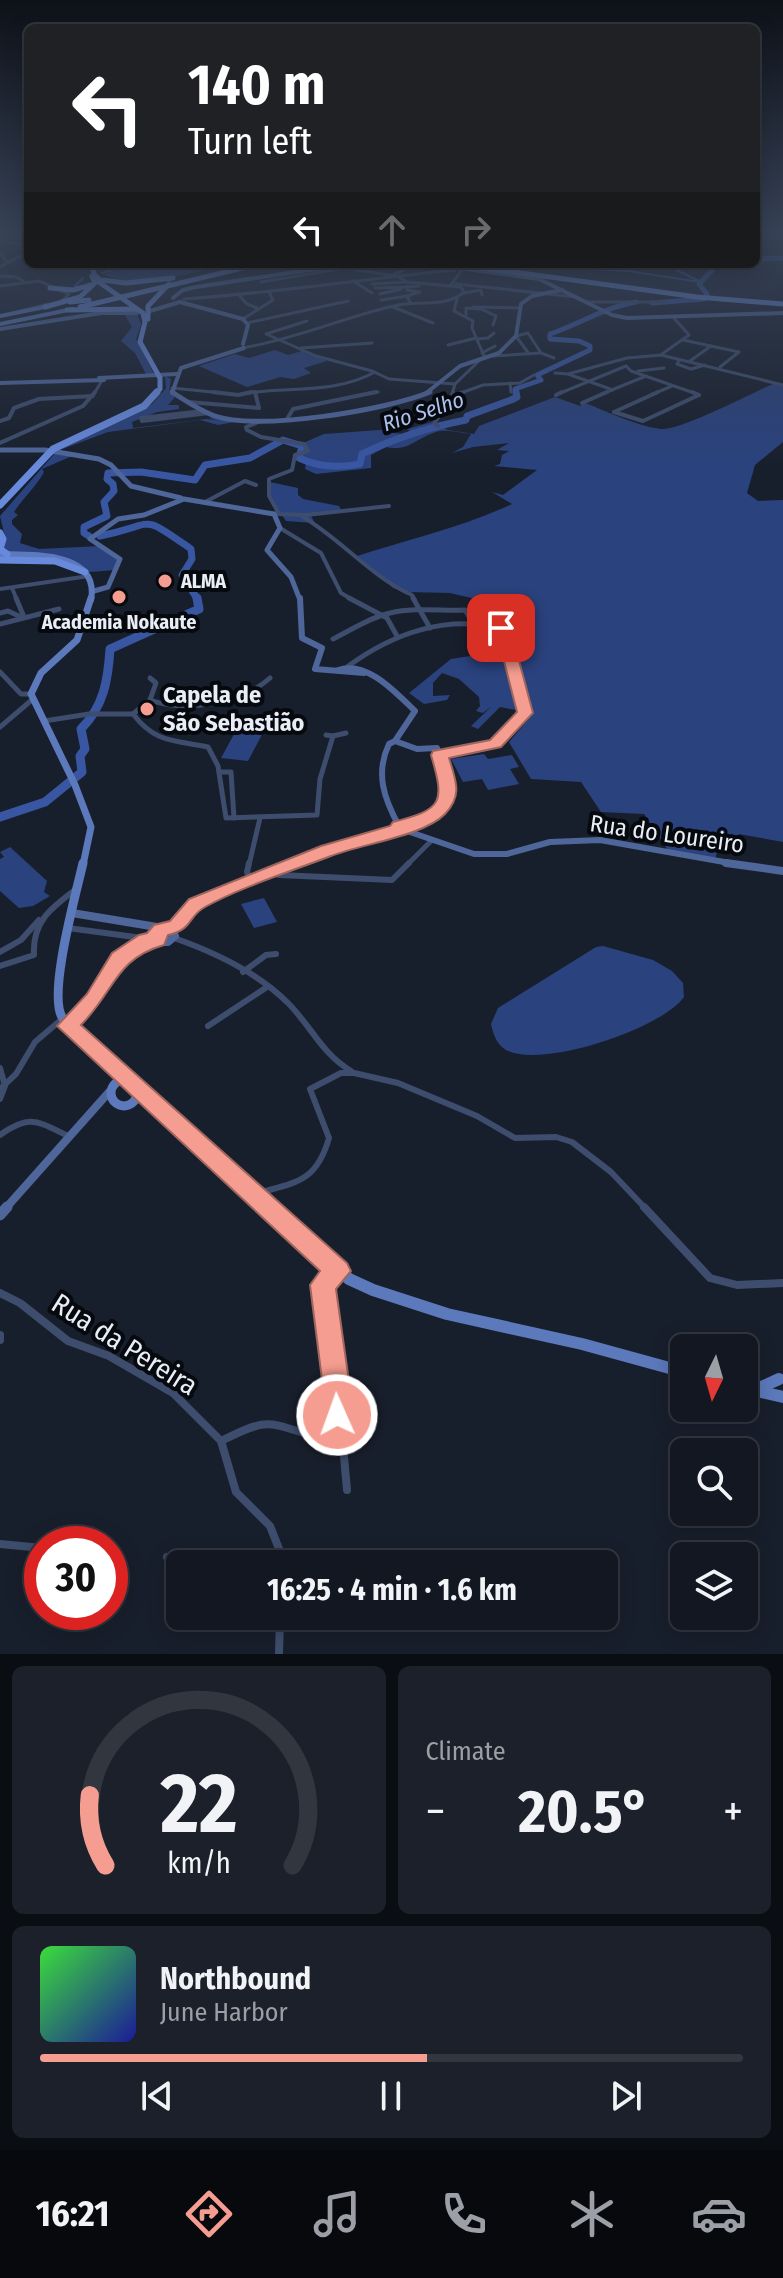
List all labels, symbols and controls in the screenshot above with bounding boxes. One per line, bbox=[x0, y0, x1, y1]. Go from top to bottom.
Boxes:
text: 140 m bbox=[188, 52, 325, 119]
icon: left bbox=[56, 56, 160, 160]
text: Turn left bbox=[188, 120, 312, 164]
icon: left bbox=[286, 208, 330, 252]
icon: ahead bbox=[370, 208, 414, 252]
icon: right bbox=[454, 208, 498, 252]
water label: Rio Selho bbox=[379, 386, 467, 437]
place label: ALMA bbox=[180, 569, 227, 593]
marker: ALMA bbox=[156, 572, 174, 590]
marker: Academia Nokaute bbox=[110, 588, 128, 606]
pin bbox=[467, 594, 535, 662]
icon: arrive bbox=[479, 606, 523, 650]
place label: Academia Nokaute bbox=[41, 610, 196, 634]
place label: Capela de São Sebastião bbox=[163, 681, 305, 737]
marker: Capela de São Sebastião bbox=[138, 700, 156, 718]
street label: Rua do Loureiro bbox=[588, 809, 746, 859]
street label: Rua da Pereira bbox=[46, 1287, 204, 1402]
north arrow bbox=[670, 1334, 758, 1422]
map controls bbox=[670, 1334, 758, 1630]
position arrow bbox=[295, 1373, 379, 1457]
button: search bbox=[670, 1438, 758, 1526]
speed limit sign: 30 bbox=[24, 1526, 128, 1630]
button: layers bbox=[670, 1542, 758, 1630]
text: 16:25 · 4 min · 1.6 km bbox=[267, 1572, 517, 1608]
text: Climate bbox=[426, 1736, 506, 1767]
text: 22 bbox=[159, 1754, 237, 1854]
text: 20.5° bbox=[518, 1776, 650, 1848]
text: − bbox=[426, 1785, 445, 1838]
text: + bbox=[723, 1785, 743, 1838]
text: km/h bbox=[167, 1846, 231, 1881]
text: Northbound bbox=[160, 1961, 311, 1997]
text: June Harbor bbox=[160, 1997, 288, 2028]
icon: previous bbox=[135, 2074, 179, 2118]
icon: pause bbox=[369, 2074, 413, 2118]
icon: next bbox=[604, 2074, 648, 2118]
icon: directions bbox=[181, 2186, 237, 2242]
icon: music bbox=[309, 2186, 365, 2242]
icon: phone bbox=[436, 2186, 492, 2242]
icon: climate bbox=[564, 2186, 620, 2242]
icon: car bbox=[691, 2186, 747, 2242]
text: 16:21 bbox=[36, 2192, 109, 2236]

